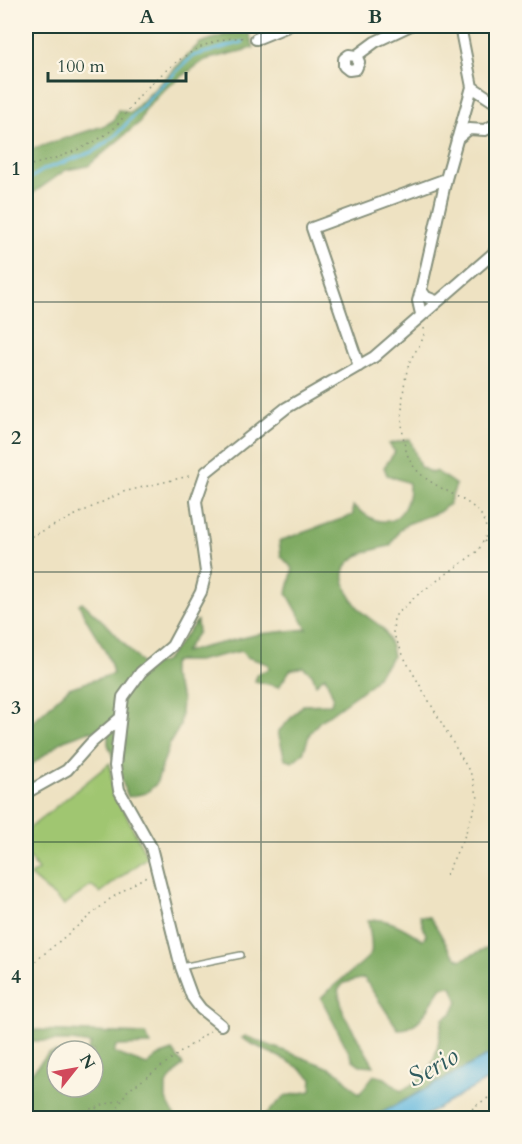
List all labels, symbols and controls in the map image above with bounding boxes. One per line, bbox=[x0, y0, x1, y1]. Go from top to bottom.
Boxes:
text: A bbox=[139, 3, 155, 30]
text: B bbox=[368, 3, 382, 30]
scale bar bbox=[48, 45, 186, 83]
text: 100 m bbox=[57, 54, 105, 79]
text: 1 bbox=[11, 155, 21, 182]
text: 2 bbox=[11, 424, 21, 451]
text: 3 bbox=[11, 694, 21, 721]
text: 4 bbox=[11, 963, 21, 990]
water label: Serio bbox=[400, 1037, 466, 1097]
north arrow bbox=[45, 1039, 105, 1099]
text: N bbox=[74, 1050, 100, 1074]

